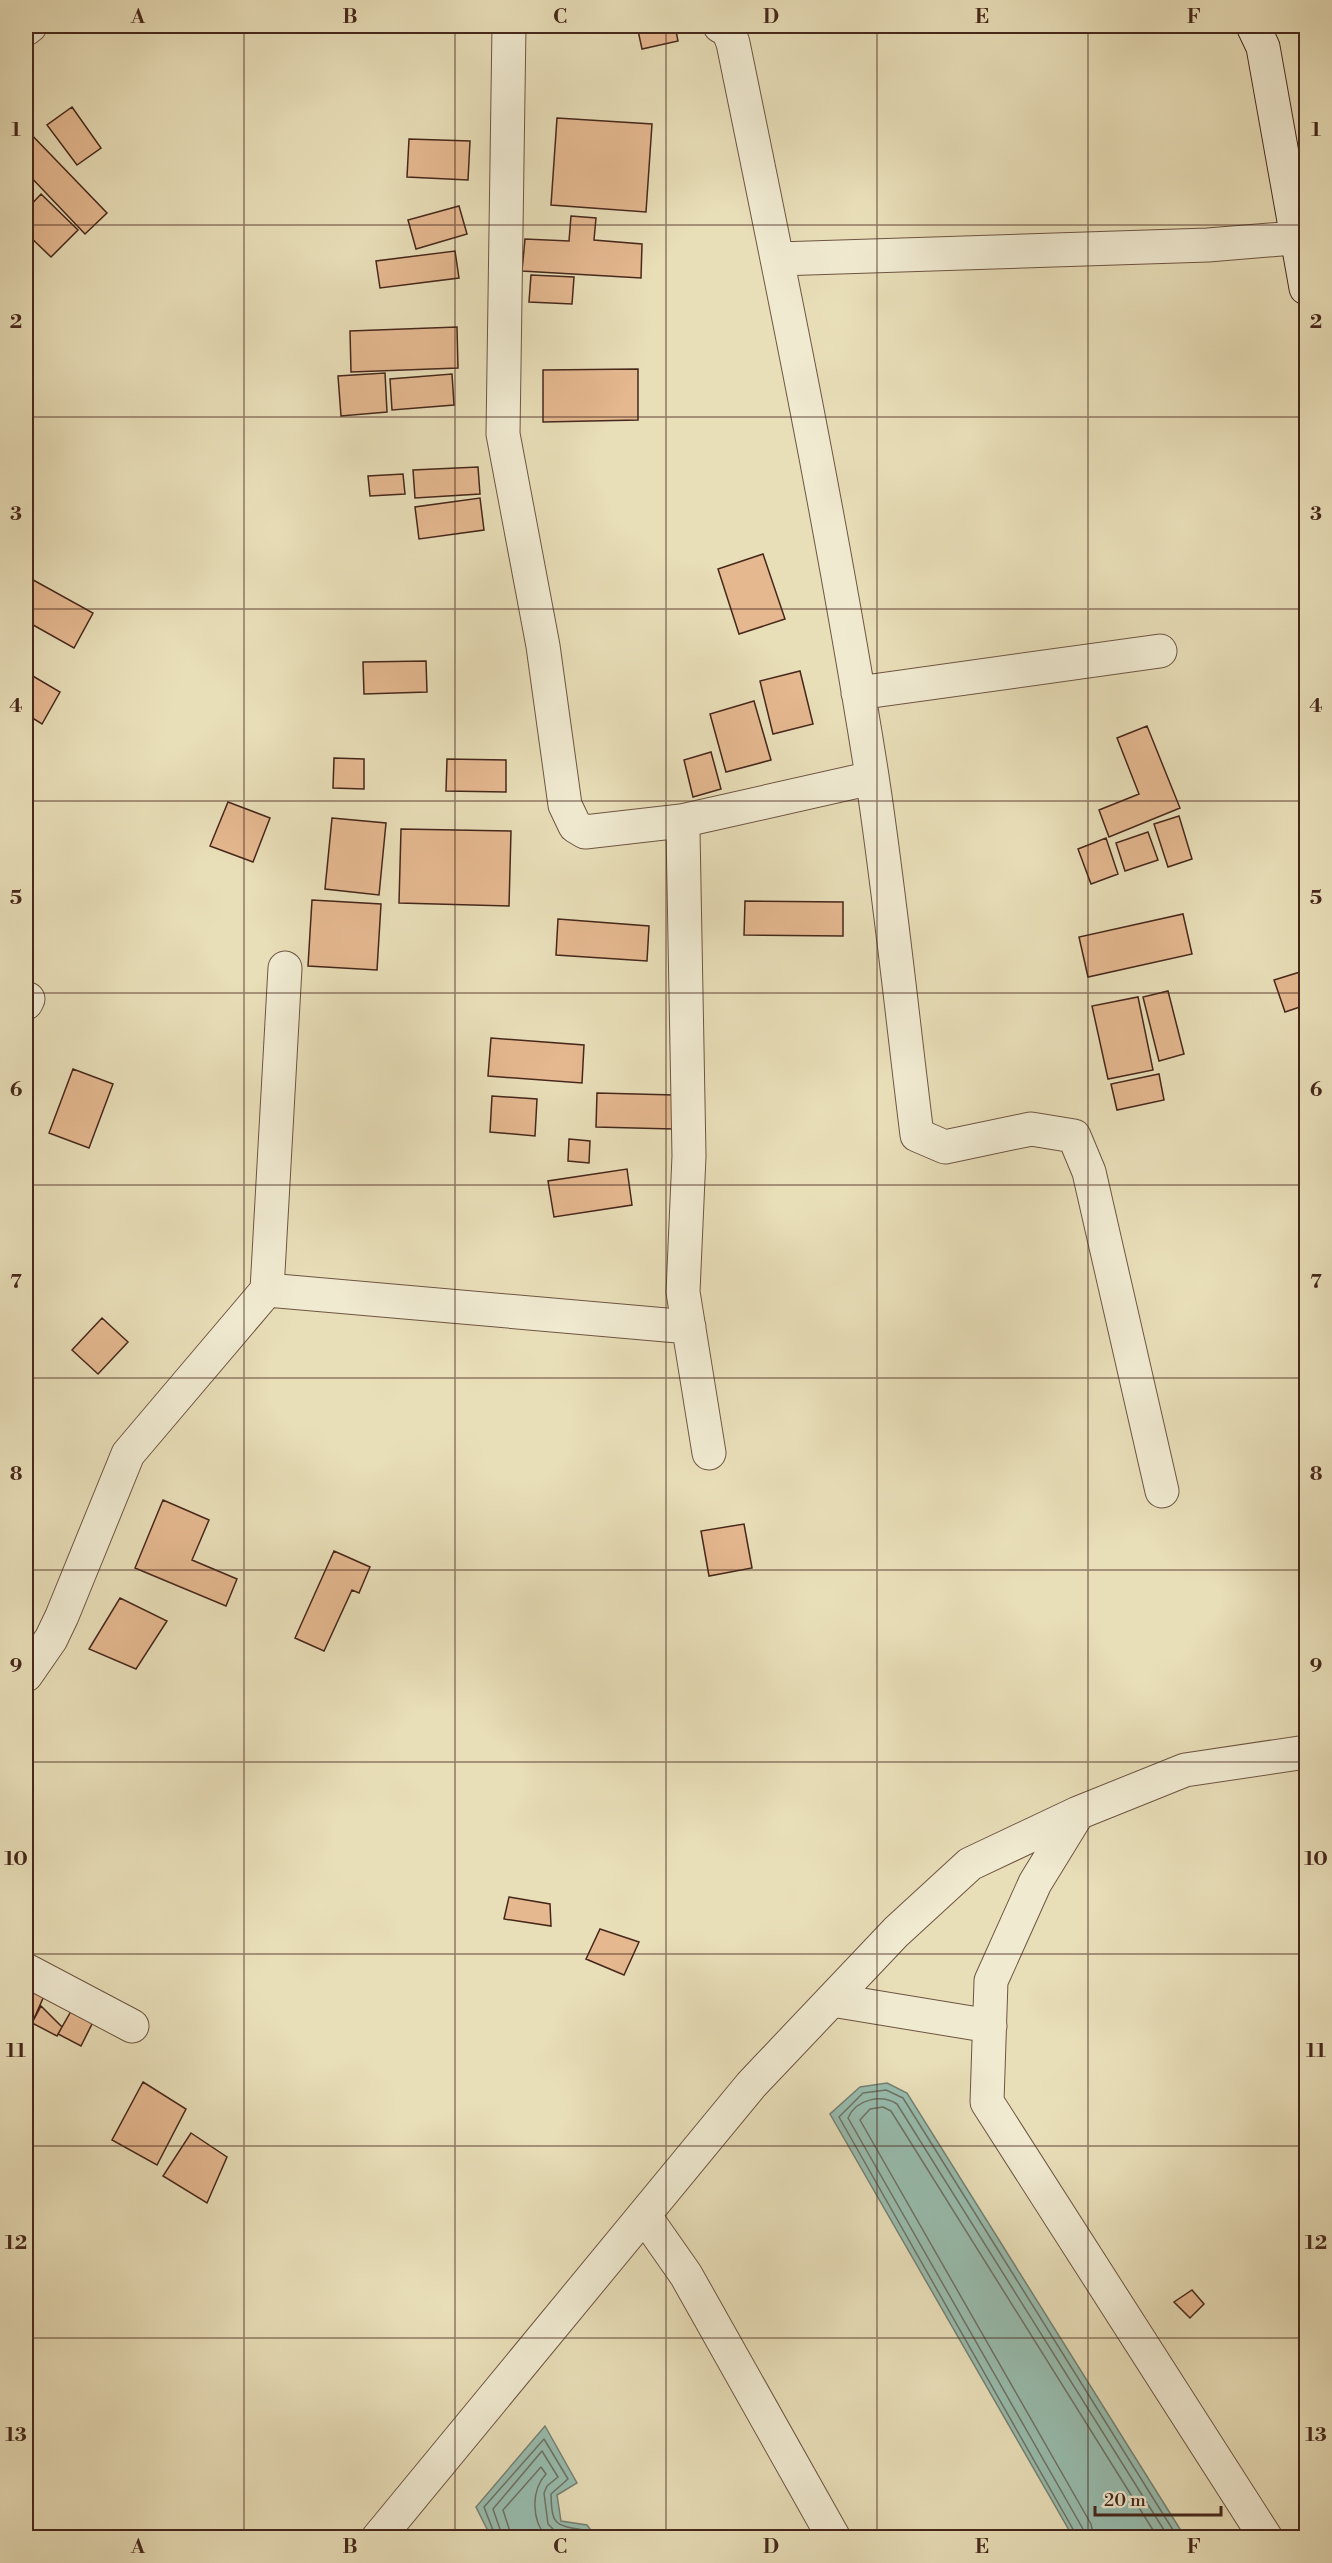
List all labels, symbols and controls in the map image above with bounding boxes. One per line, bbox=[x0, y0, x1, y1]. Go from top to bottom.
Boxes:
text: A bbox=[130, 5, 146, 30]
text: B bbox=[342, 5, 358, 30]
text: C bbox=[553, 5, 567, 30]
text: D bbox=[763, 5, 779, 30]
text: E bbox=[975, 5, 989, 30]
text: F bbox=[1187, 5, 1201, 30]
text: 1 bbox=[11, 118, 21, 143]
text: 1 bbox=[1311, 118, 1321, 143]
text: 2 bbox=[10, 310, 22, 335]
text: 2 bbox=[1310, 310, 1322, 335]
text: 3 bbox=[10, 502, 22, 527]
text: 3 bbox=[1310, 502, 1322, 527]
text: 4 bbox=[9, 694, 23, 719]
text: 4 bbox=[1309, 694, 1323, 719]
text: 5 bbox=[10, 886, 22, 911]
text: 5 bbox=[1310, 886, 1322, 911]
text: 6 bbox=[10, 1078, 23, 1103]
text: 6 bbox=[1310, 1078, 1323, 1103]
text: 7 bbox=[10, 1270, 22, 1295]
text: 7 bbox=[1310, 1270, 1322, 1295]
text: 8 bbox=[10, 1462, 23, 1487]
text: 8 bbox=[1310, 1462, 1323, 1487]
text: 9 bbox=[10, 1654, 22, 1679]
text: 9 bbox=[1310, 1654, 1322, 1679]
text: 10 bbox=[4, 1847, 28, 1872]
text: 10 bbox=[1304, 1847, 1328, 1872]
text: 11 bbox=[6, 2039, 26, 2064]
text: 11 bbox=[1306, 2039, 1326, 2064]
text: 12 bbox=[5, 2231, 27, 2256]
text: 12 bbox=[1305, 2231, 1327, 2256]
text: 13 bbox=[5, 2423, 27, 2448]
text: 13 bbox=[1305, 2423, 1327, 2448]
scale bar bbox=[1095, 2479, 1221, 2517]
text: 20 m bbox=[1104, 2489, 1146, 2512]
text: A bbox=[130, 2535, 146, 2560]
text: B bbox=[342, 2535, 358, 2560]
text: C bbox=[553, 2535, 567, 2560]
text: D bbox=[763, 2535, 779, 2560]
text: E bbox=[975, 2535, 989, 2560]
text: F bbox=[1187, 2535, 1201, 2560]

